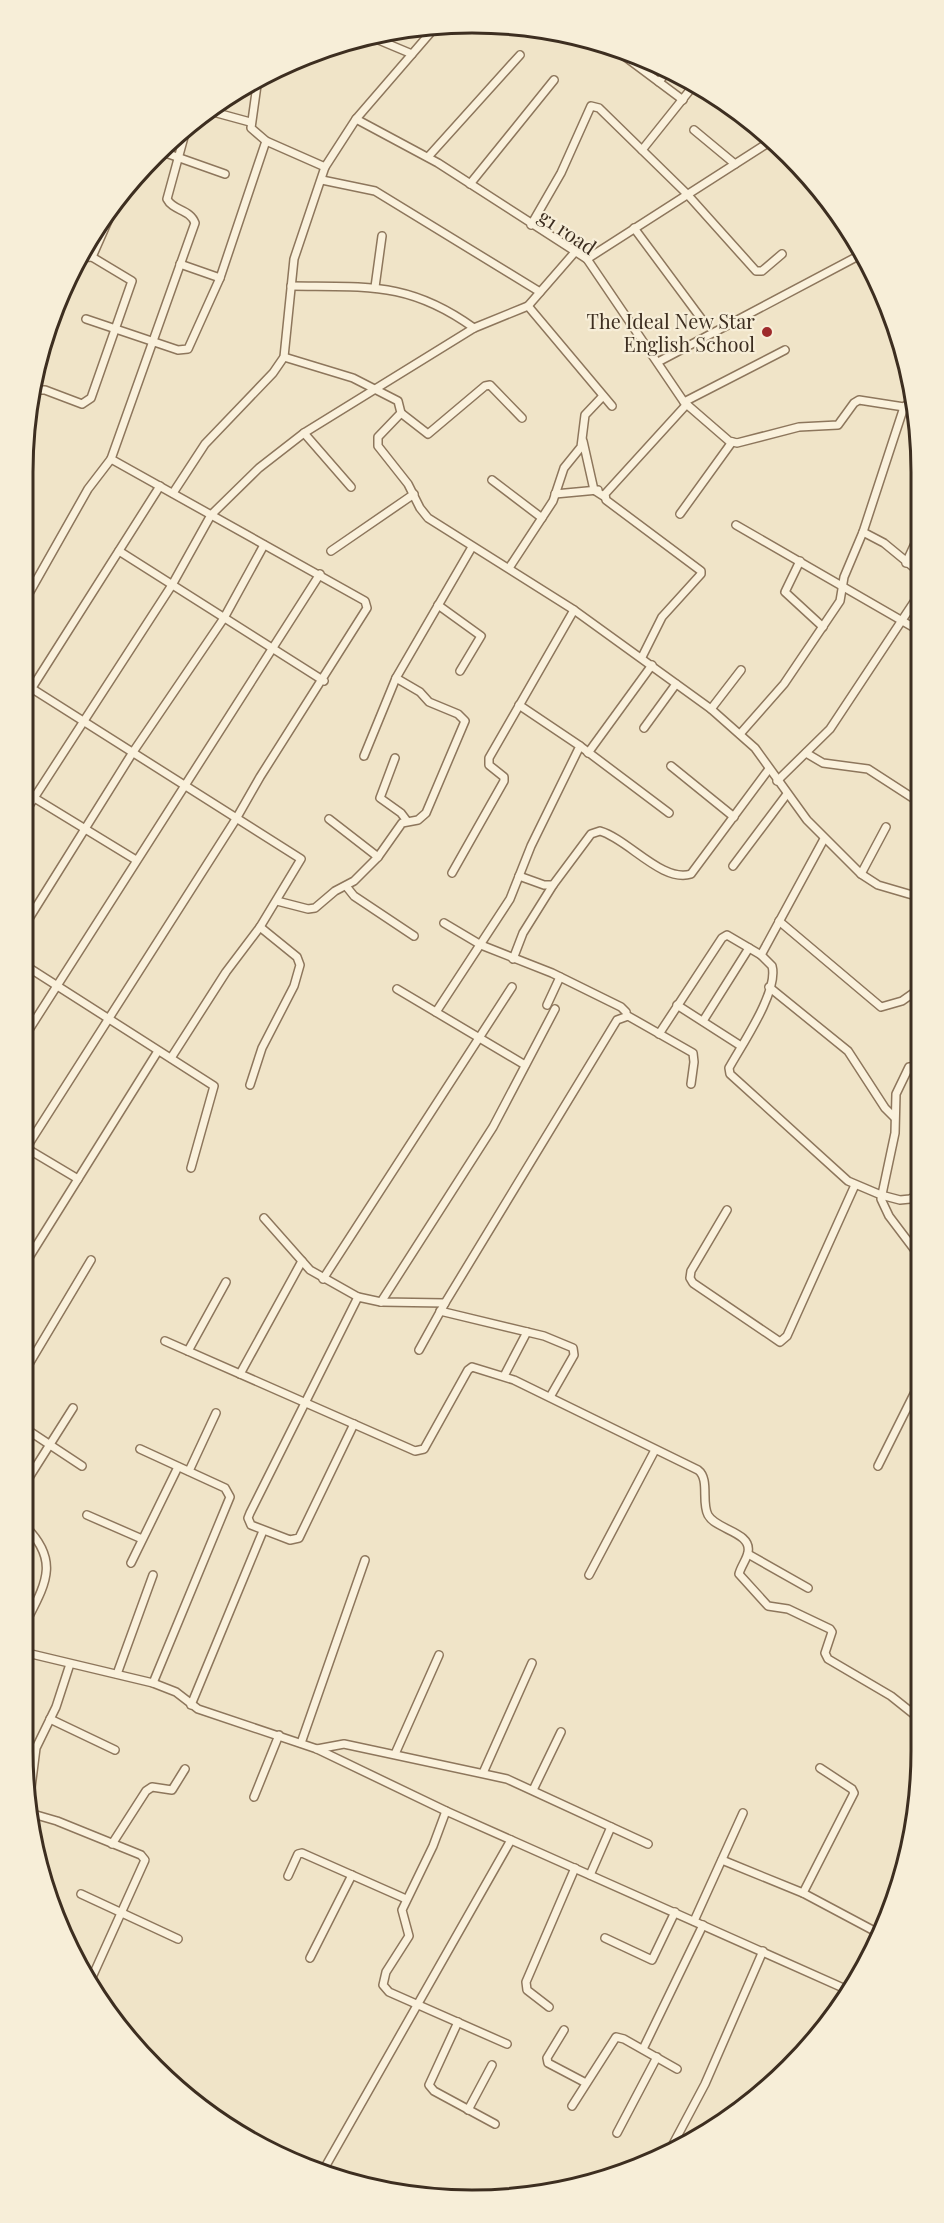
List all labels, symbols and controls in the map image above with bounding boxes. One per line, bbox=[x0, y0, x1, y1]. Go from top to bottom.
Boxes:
street label: g1 road bbox=[534, 202, 602, 260]
place label: The Ideal New Star English School bbox=[587, 307, 755, 357]
marker: The Ideal New Star English School bbox=[760, 325, 774, 339]

